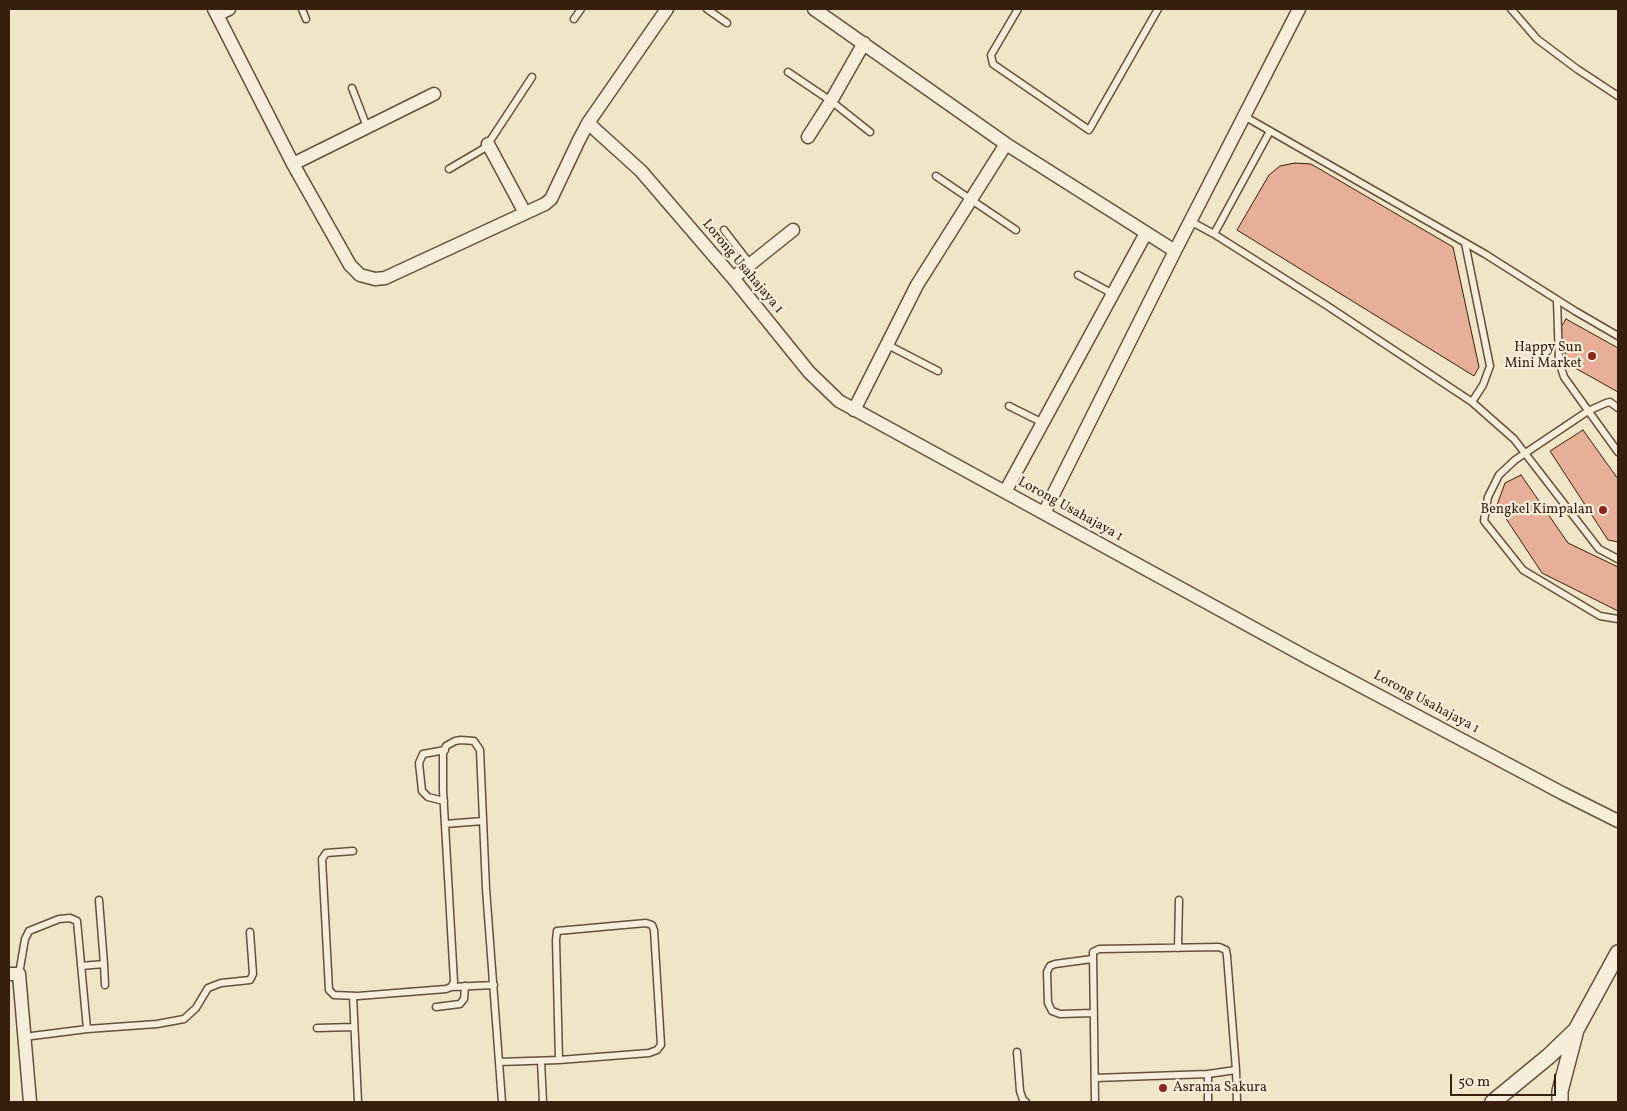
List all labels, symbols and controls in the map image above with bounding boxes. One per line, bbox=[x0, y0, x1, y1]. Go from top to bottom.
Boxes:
street label: Lorong Usahajaya 1 bbox=[698, 216, 786, 318]
place label: Happy Sun Mini Market bbox=[1505, 340, 1582, 372]
marker: Happy Sun Mini Market bbox=[1586, 350, 1598, 362]
street label: Lorong Usahajaya 1 bbox=[1014, 474, 1126, 546]
place label: Bengkel Kimpalan bbox=[1480, 502, 1593, 518]
marker: Bengkel Kimpalan bbox=[1597, 504, 1609, 516]
street label: Lorong Usahajaya 1 bbox=[1370, 668, 1482, 738]
scale bar bbox=[1452, 1064, 1558, 1096]
text: 50 m bbox=[1458, 1072, 1490, 1093]
place label: Asrama Sakura bbox=[1173, 1080, 1267, 1096]
marker: Asrama Sakura bbox=[1157, 1082, 1169, 1094]

